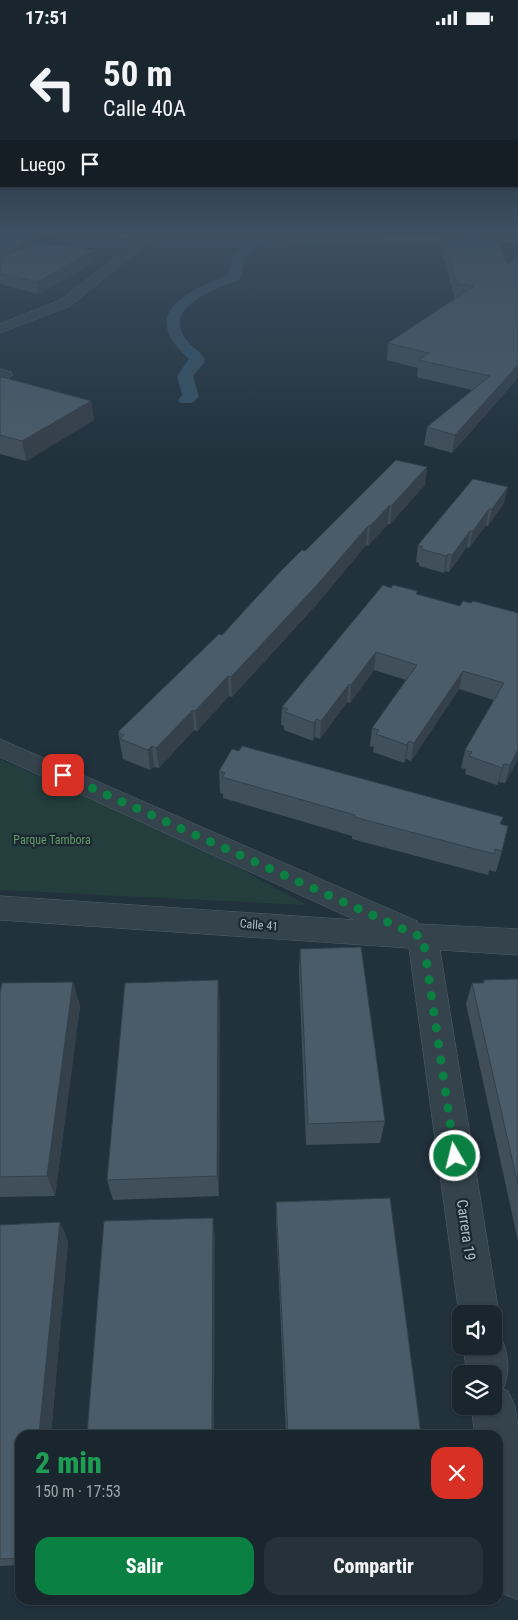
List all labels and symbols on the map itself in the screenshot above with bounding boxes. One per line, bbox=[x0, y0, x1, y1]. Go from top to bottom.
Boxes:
pin bbox=[42, 754, 84, 796]
park label: Parque Tambora bbox=[13, 833, 91, 847]
street label: Calle 41 bbox=[239, 916, 279, 934]
position arrow bbox=[428, 1129, 480, 1181]
street label: Carrera 19 bbox=[453, 1198, 479, 1262]

